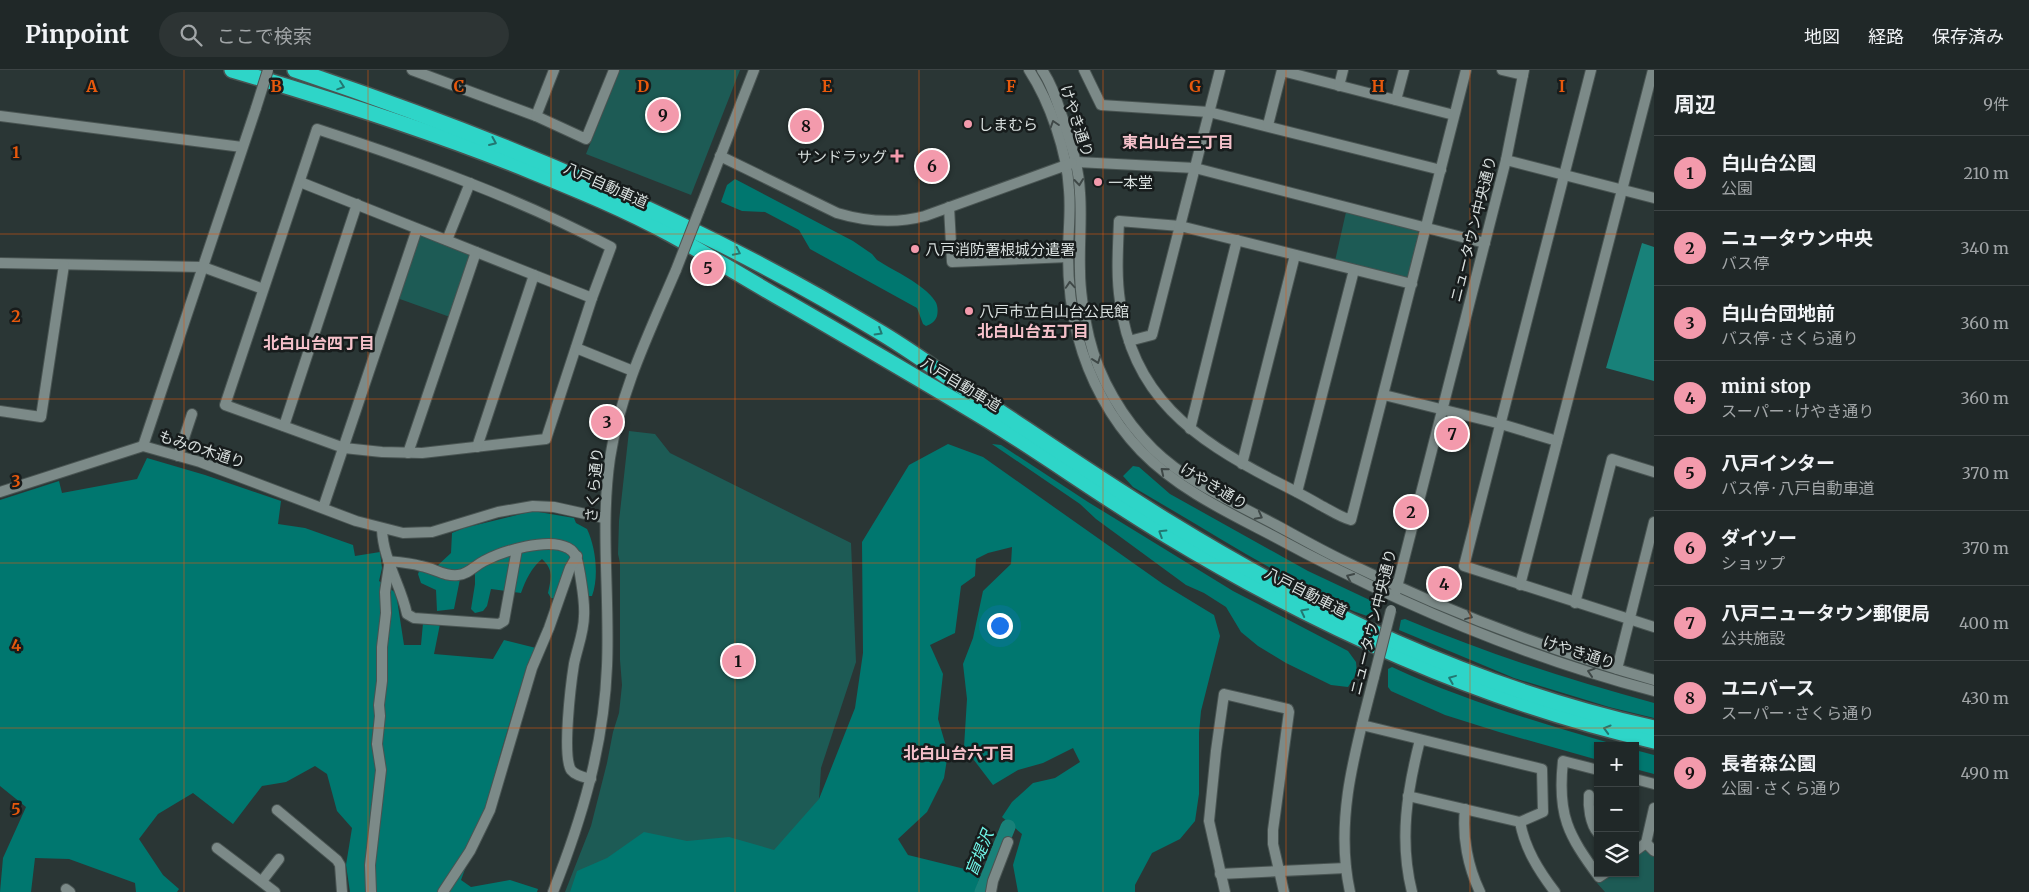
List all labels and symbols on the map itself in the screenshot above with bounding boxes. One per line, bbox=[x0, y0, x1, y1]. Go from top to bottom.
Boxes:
text: A bbox=[85, 76, 98, 96]
text: B bbox=[270, 76, 282, 96]
text: C bbox=[454, 76, 464, 96]
text: D bbox=[637, 76, 649, 96]
text: E bbox=[822, 76, 833, 96]
text: F bbox=[1006, 76, 1016, 96]
text: G bbox=[1189, 76, 1201, 96]
text: H bbox=[1371, 76, 1385, 96]
text: I bbox=[1559, 76, 1565, 96]
one-way arrow bbox=[336, 80, 345, 90]
street label: けやき通り bbox=[1056, 82, 1098, 160]
pin: 9 bbox=[647, 96, 679, 134]
pin: 8 bbox=[790, 107, 822, 145]
place label: しまむら bbox=[978, 115, 1038, 134]
marker: しまむら bbox=[962, 118, 974, 130]
one-way arrow bbox=[1049, 121, 1059, 129]
district label: 東白山台三丁目 bbox=[1122, 132, 1234, 152]
one-way arrow bbox=[488, 136, 497, 146]
text: 1 bbox=[12, 142, 20, 162]
place label: サンドラッグ bbox=[797, 147, 887, 166]
pin: 6 bbox=[916, 147, 948, 185]
marker: サンドラッグ bbox=[891, 150, 903, 162]
street label: ニュータウン中央通り bbox=[1446, 154, 1500, 304]
street label: 八戸自動車道 bbox=[561, 158, 651, 212]
place label: 一本堂 bbox=[1108, 173, 1153, 192]
marker: 一本堂 bbox=[1092, 176, 1104, 188]
one-way arrow bbox=[1073, 178, 1084, 186]
place label: 八戸消防署根城分遣署 bbox=[925, 240, 1075, 259]
marker: 八戸消防署根城分遣署 bbox=[909, 243, 921, 255]
one-way arrow bbox=[732, 246, 741, 256]
pin: 5 bbox=[692, 249, 724, 287]
one-way arrow bbox=[1065, 280, 1076, 288]
place label: 八戸市立白山台公民館 bbox=[979, 302, 1129, 321]
marker: 八戸市立白山台公民館 bbox=[963, 305, 975, 317]
text: 2 bbox=[11, 306, 21, 326]
district label: 北白山台五丁目 bbox=[977, 321, 1089, 341]
one-way arrow bbox=[873, 325, 882, 335]
district label: 北白山台四丁目 bbox=[263, 333, 375, 353]
street label: 八戸自動車道 bbox=[918, 353, 1004, 415]
one-way arrow bbox=[1091, 355, 1101, 364]
pin: 3 bbox=[591, 403, 623, 441]
pin: 7 bbox=[1436, 415, 1468, 453]
street label: もみの木通り bbox=[156, 426, 248, 472]
street label: さくら通り bbox=[581, 447, 607, 523]
street label: けやき通り bbox=[1177, 459, 1251, 513]
one-way arrow bbox=[1160, 468, 1169, 477]
text: 3 bbox=[11, 471, 21, 491]
pin: 2 bbox=[1395, 493, 1427, 531]
one-way arrow bbox=[1254, 510, 1263, 520]
one-way arrow bbox=[1159, 529, 1168, 539]
street label: ニュータウン中央通り bbox=[1346, 547, 1400, 697]
street label: 八戸自動車道 bbox=[1262, 563, 1350, 621]
pin: 4 bbox=[1428, 565, 1460, 603]
one-way arrow bbox=[1346, 573, 1355, 583]
one-way arrow bbox=[1300, 608, 1309, 618]
one-way arrow bbox=[1464, 610, 1473, 620]
your location bbox=[987, 613, 1013, 639]
street label: けやき通り bbox=[1540, 631, 1618, 673]
text: 4 bbox=[11, 635, 21, 655]
pin: 1 bbox=[722, 642, 754, 680]
one-way arrow bbox=[1587, 667, 1595, 677]
one-way arrow bbox=[1448, 675, 1457, 685]
one-way arrow bbox=[1602, 724, 1611, 735]
district label: 北白山台六丁目 bbox=[903, 743, 1015, 763]
text: 5 bbox=[11, 799, 21, 819]
water label: 盲堤沢 bbox=[961, 825, 998, 879]

